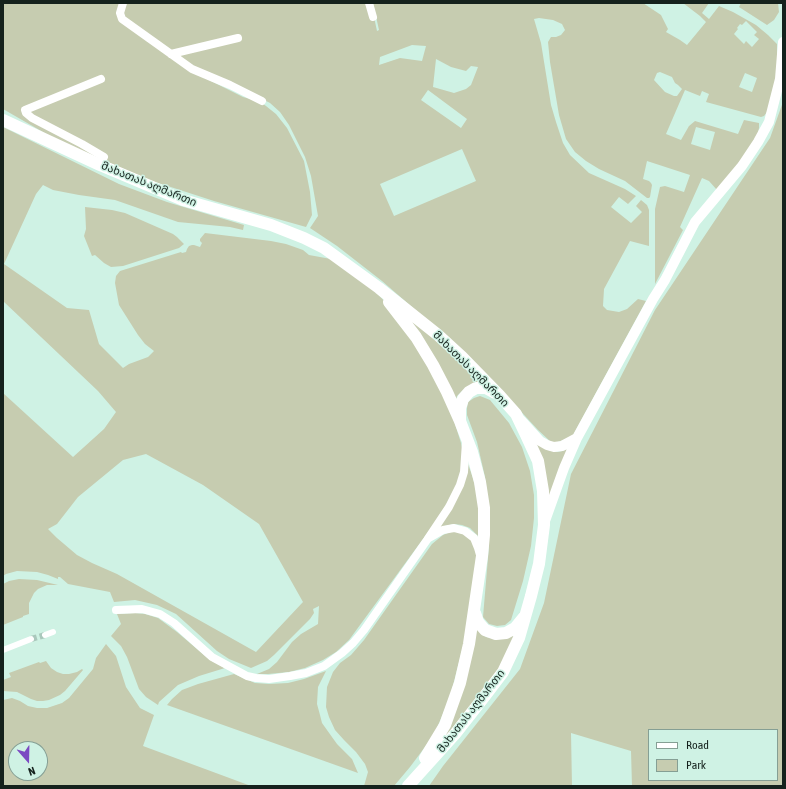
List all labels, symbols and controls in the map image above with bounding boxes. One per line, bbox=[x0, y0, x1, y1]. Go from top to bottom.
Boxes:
street label: მახათას აღმართი bbox=[99, 159, 199, 209]
street label: მახათას აღმართი bbox=[430, 328, 512, 410]
street label: მახათას აღმართი bbox=[434, 667, 508, 755]
legend bbox=[648, 729, 778, 781]
text: Road bbox=[686, 738, 709, 752]
north arrow bbox=[8, 741, 48, 781]
text: Park bbox=[686, 758, 706, 772]
text: N bbox=[27, 765, 37, 778]

